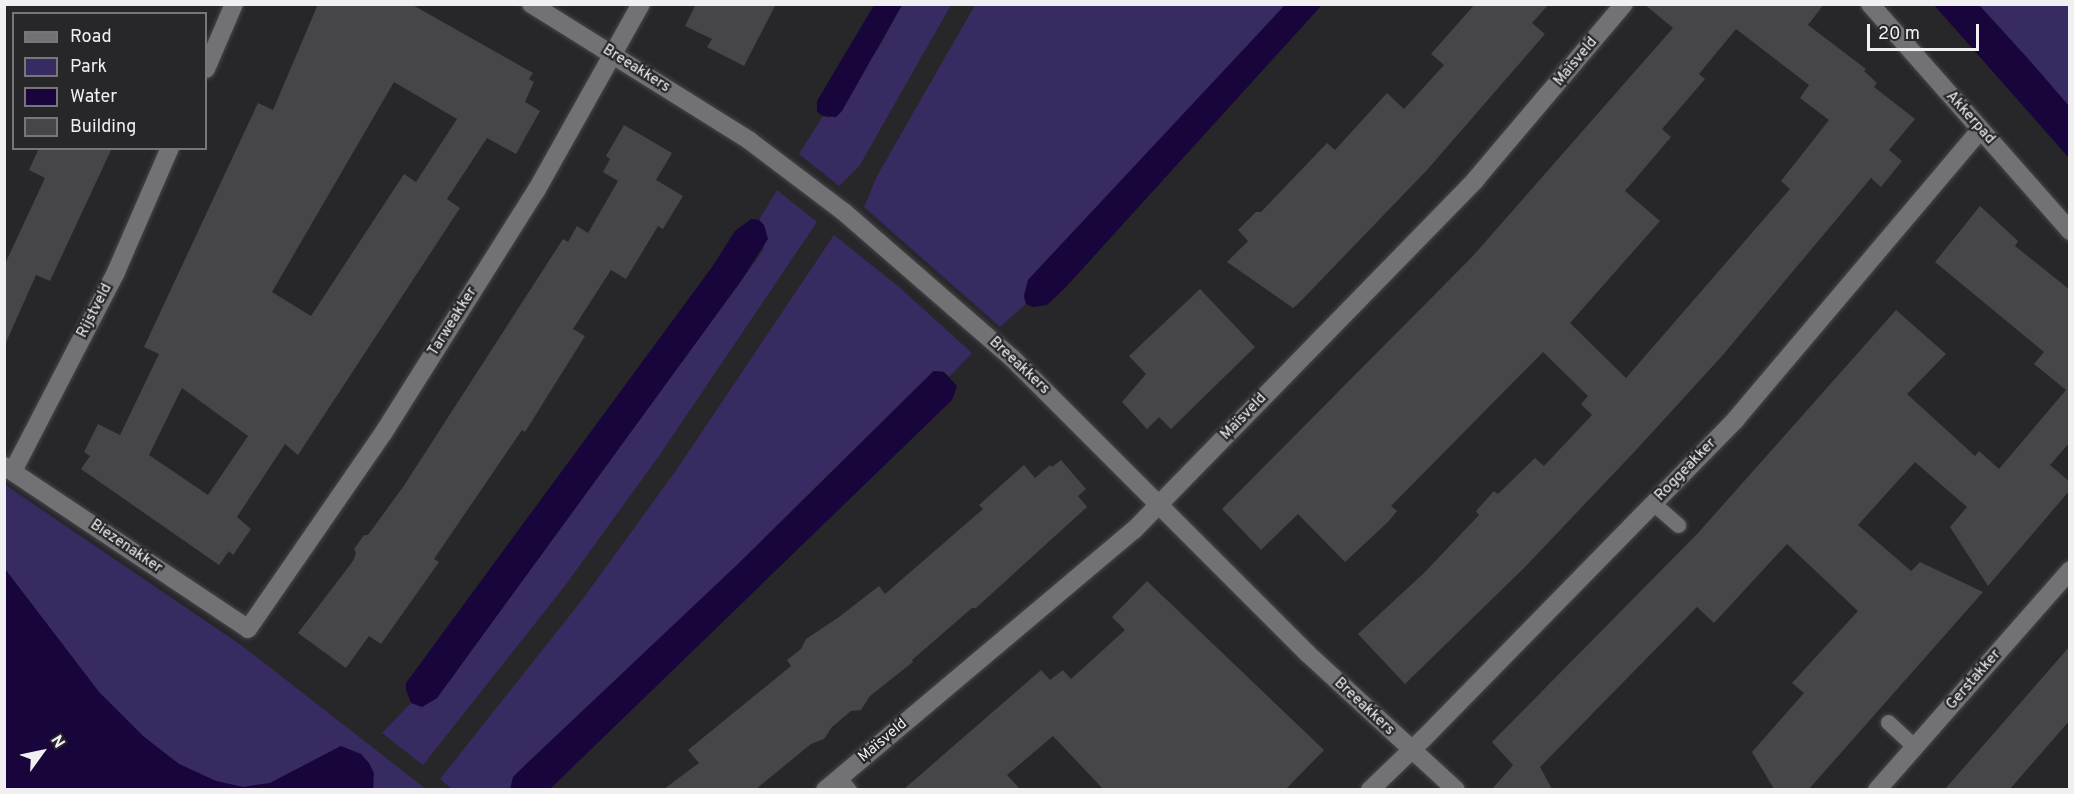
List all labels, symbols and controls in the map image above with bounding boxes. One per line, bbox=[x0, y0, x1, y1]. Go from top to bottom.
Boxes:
legend bbox=[12, 12, 207, 150]
scale bar bbox=[1870, 12, 1982, 50]
text: 20 m bbox=[1878, 23, 1920, 46]
text: Road bbox=[70, 26, 112, 49]
street label: Maïsveld bbox=[1550, 34, 1602, 90]
street label: Breeakkers bbox=[599, 41, 673, 97]
text: Park bbox=[70, 56, 107, 79]
text: Water bbox=[70, 86, 117, 109]
street label: Akkerpad bbox=[1942, 88, 1998, 148]
text: Building bbox=[70, 116, 136, 139]
street label: Rijstveld bbox=[74, 281, 116, 341]
street label: Tarweakker bbox=[425, 284, 481, 360]
street label: Breeakkers bbox=[985, 334, 1053, 398]
street label: Maïsveld bbox=[1217, 390, 1271, 444]
street label: Roggeakker bbox=[1652, 435, 1720, 505]
street label: Biezenakker bbox=[86, 516, 166, 578]
street label: Gerstakker bbox=[1943, 646, 2005, 714]
street label: Breeakkers bbox=[1330, 675, 1398, 739]
street label: Maïsveld bbox=[855, 715, 911, 767]
north arrow bbox=[12, 722, 72, 782]
text: N bbox=[46, 732, 69, 752]

